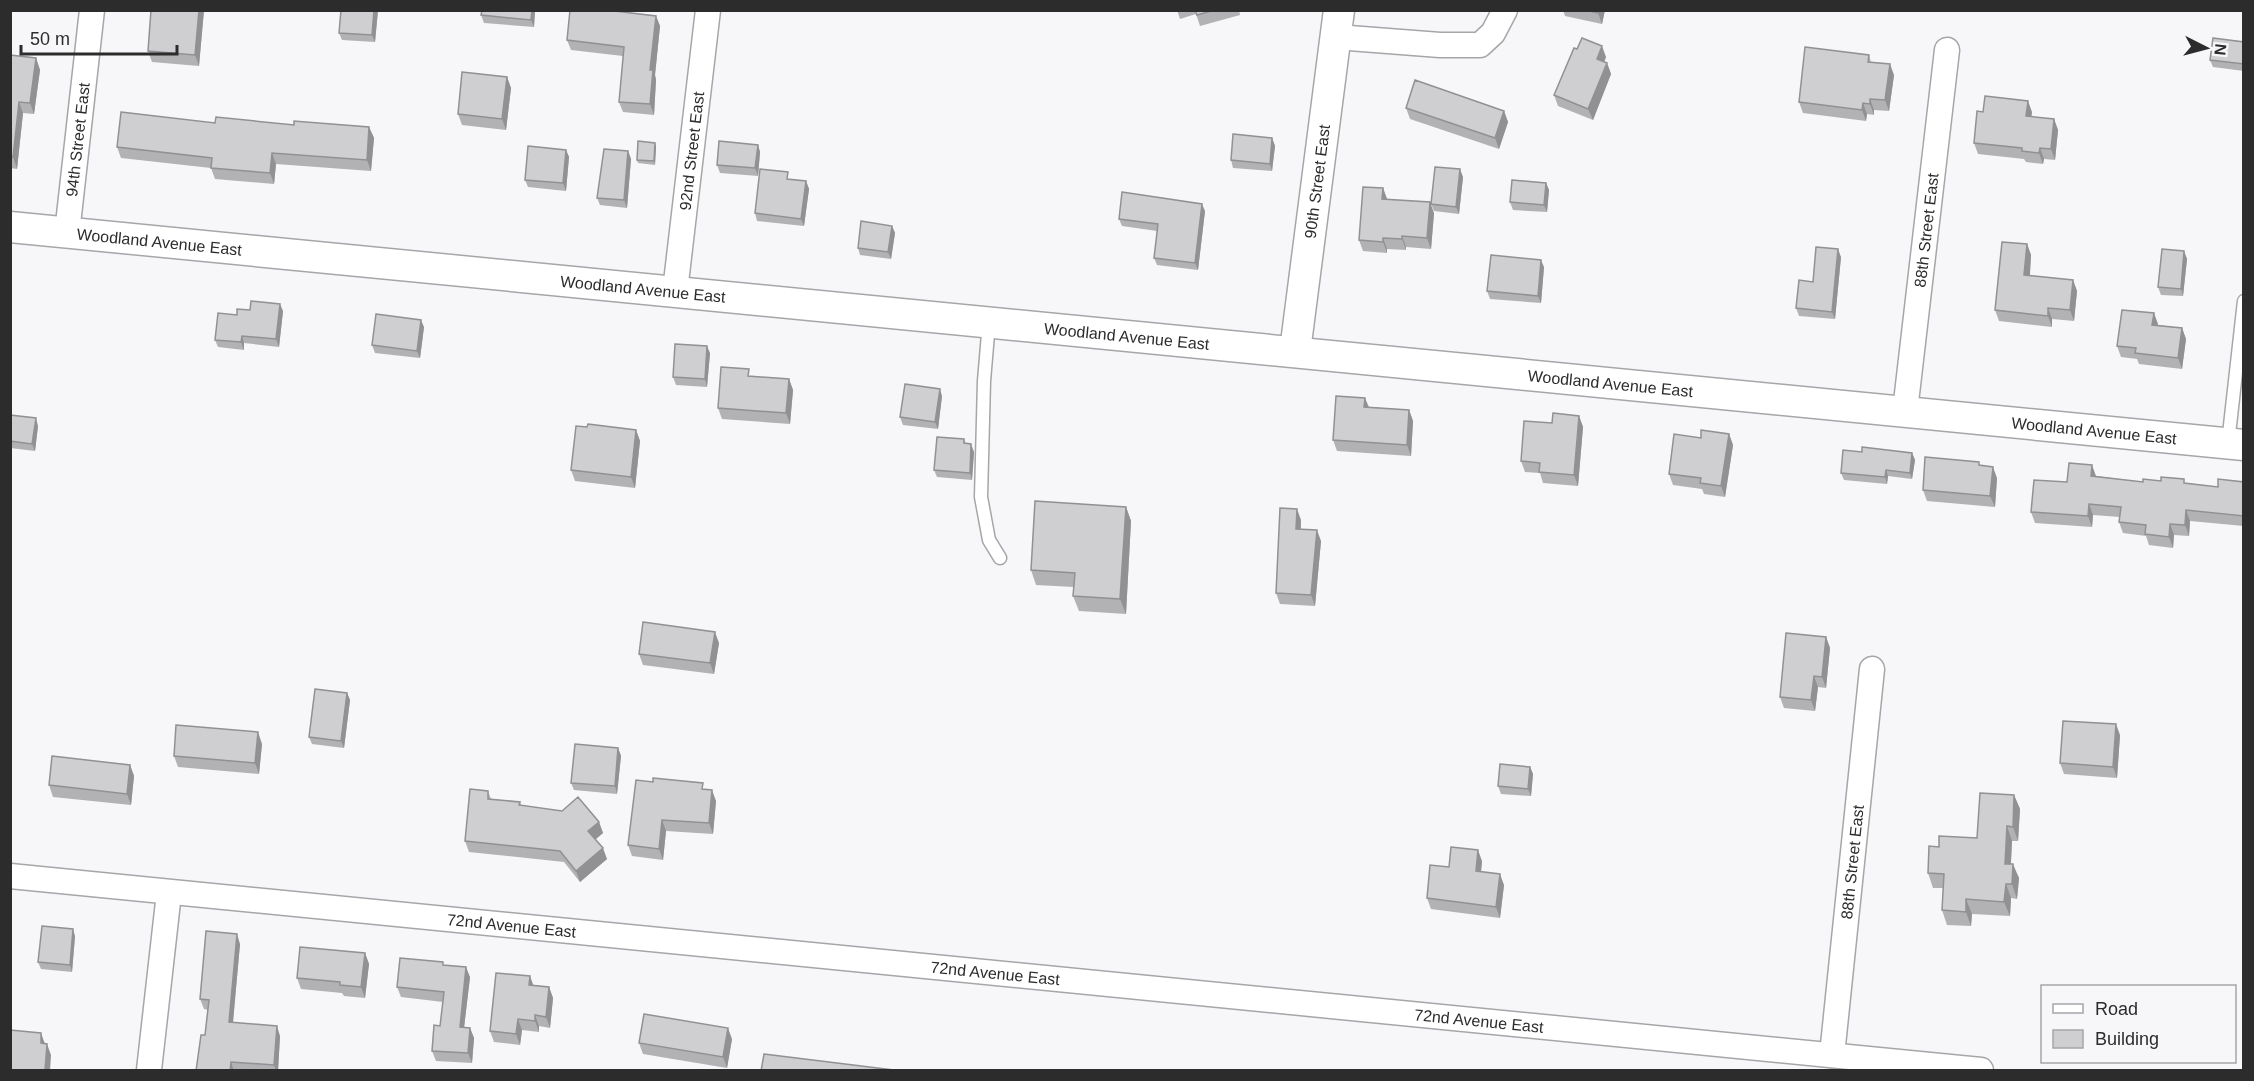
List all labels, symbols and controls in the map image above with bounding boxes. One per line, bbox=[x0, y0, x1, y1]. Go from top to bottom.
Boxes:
scale bar bbox=[21, 18, 177, 56]
north arrow bbox=[2176, 18, 2236, 78]
text: 50 m bbox=[30, 29, 70, 49]
text: N bbox=[2211, 43, 2229, 56]
street label: 94th Street East bbox=[63, 81, 92, 198]
street label: 92nd Street East bbox=[676, 90, 707, 211]
street label: 90th Street East bbox=[1301, 123, 1333, 239]
street label: 88th Street East bbox=[1911, 172, 1941, 288]
street label: Woodland Avenue East bbox=[76, 225, 243, 258]
street label: Woodland Avenue East bbox=[560, 272, 727, 305]
street label: Woodland Avenue East bbox=[1043, 319, 1211, 353]
street label: Woodland Avenue East bbox=[1527, 367, 1694, 400]
street label: Woodland Avenue East bbox=[2011, 414, 2178, 447]
street label: 88th Street East bbox=[1838, 804, 1866, 920]
street label: 72nd Avenue East bbox=[446, 911, 577, 940]
street label: 72nd Avenue East bbox=[930, 958, 1061, 988]
legend bbox=[2041, 985, 2236, 1063]
text: Road bbox=[2095, 999, 2138, 1019]
street label: 72nd Avenue East bbox=[1414, 1006, 1545, 1035]
text: Building bbox=[2095, 1029, 2159, 1049]

